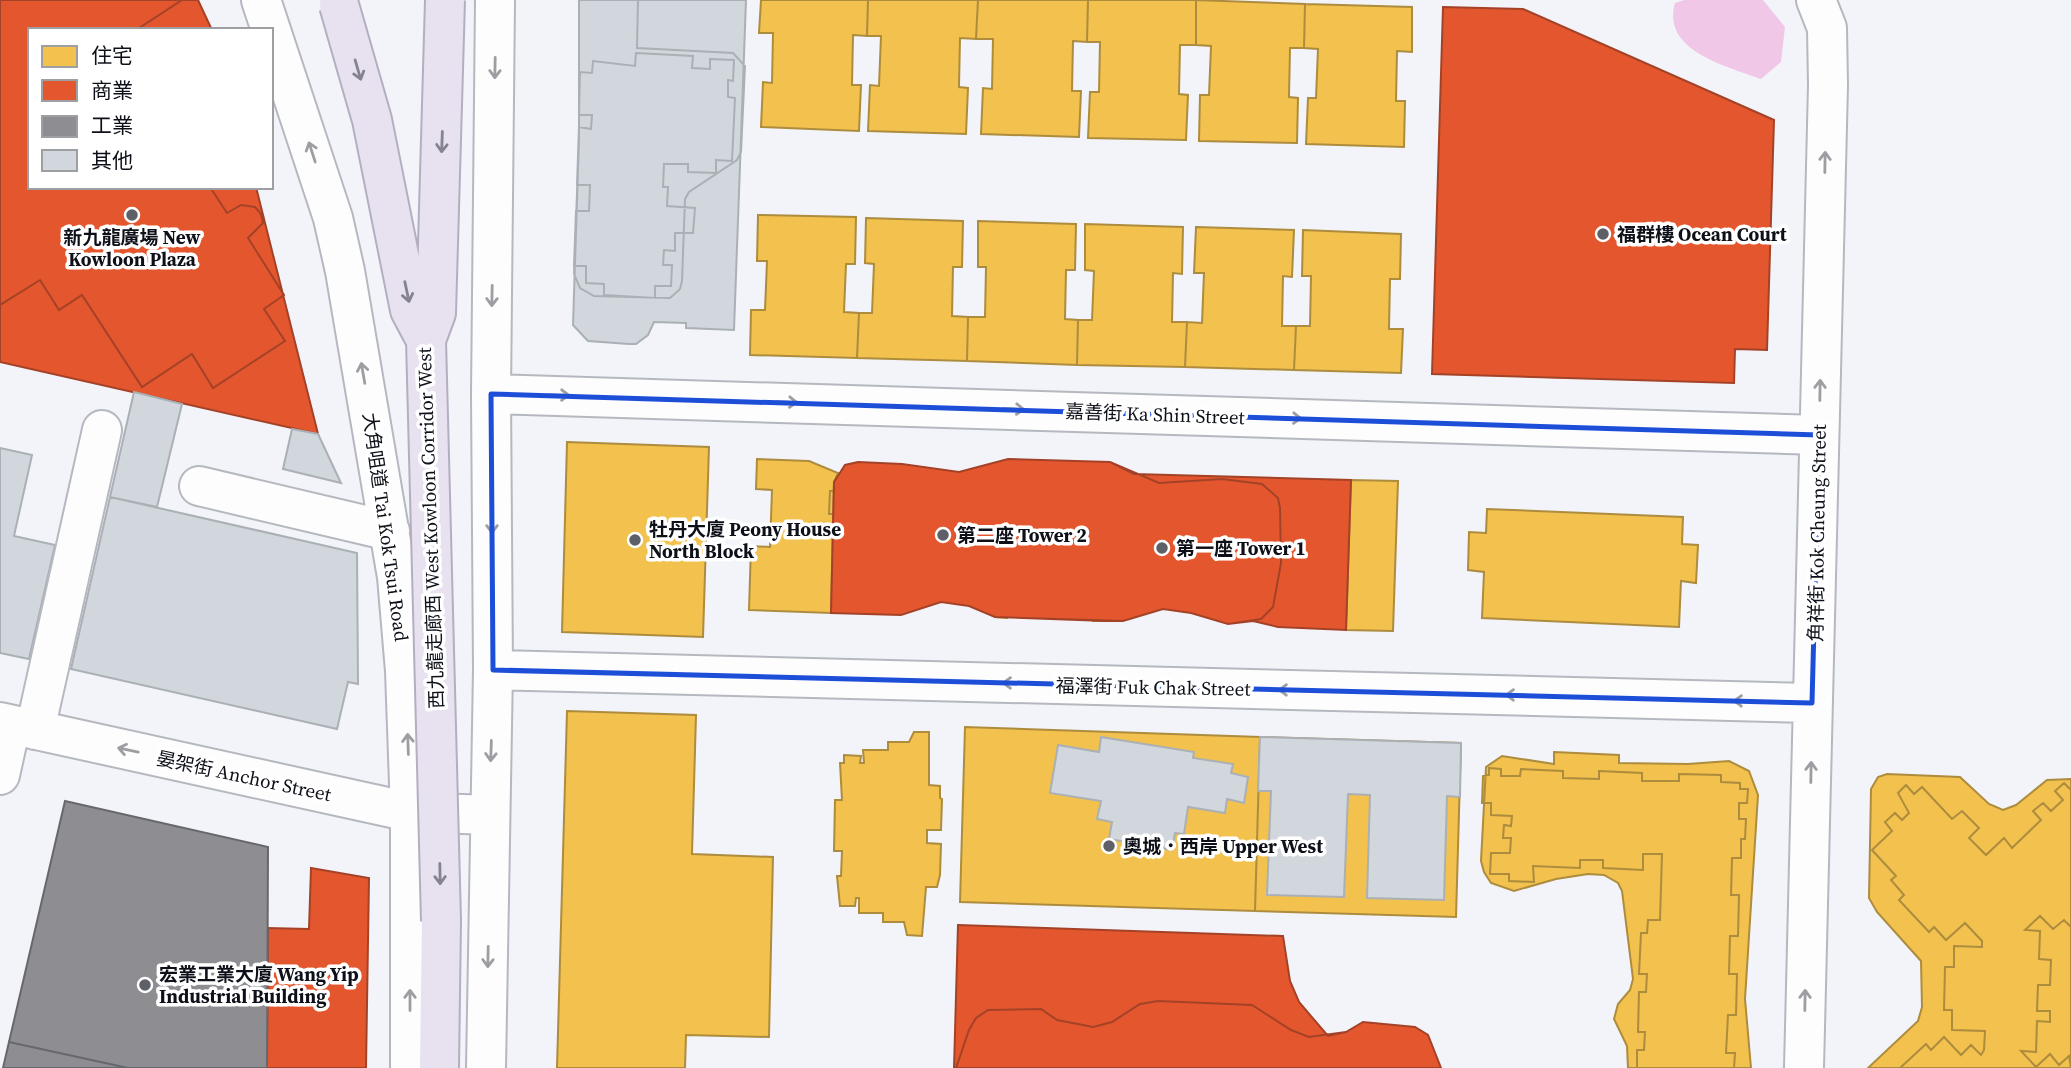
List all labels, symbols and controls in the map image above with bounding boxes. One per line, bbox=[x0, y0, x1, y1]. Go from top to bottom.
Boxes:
legend bbox=[28, 28, 273, 189]
text: 住宅 bbox=[91, 41, 133, 70]
one-way arrow bbox=[488, 56, 502, 79]
one-way arrow bbox=[352, 59, 365, 81]
text: 商業 bbox=[91, 76, 133, 105]
text: 工業 bbox=[91, 111, 133, 140]
one-way arrow bbox=[436, 130, 449, 153]
one-way arrow bbox=[304, 141, 317, 163]
text: 其他 bbox=[91, 146, 133, 175]
one-way arrow bbox=[1819, 151, 1832, 174]
marker: 新九龍廣場 New Kowloon Plaza bbox=[124, 207, 140, 223]
place label: 福群樓 Ocean Court bbox=[1617, 221, 1787, 247]
place label: 新九龍廣場 New Kowloon Plaza bbox=[64, 224, 201, 272]
marker: 福群樓 Ocean Court bbox=[1595, 226, 1611, 242]
one-way arrow bbox=[400, 280, 414, 303]
one-way arrow bbox=[485, 284, 499, 307]
street label: 西九龍走廊西 West Kowloon Corridor West bbox=[411, 346, 449, 709]
one-way arrow bbox=[356, 362, 369, 385]
one-way arrow bbox=[1814, 378, 1827, 401]
one-way arrow bbox=[548, 389, 571, 402]
one-way arrow bbox=[775, 396, 798, 409]
street label: 嘉善街 Ka Shin Street bbox=[1065, 398, 1246, 430]
one-way arrow bbox=[1002, 403, 1025, 416]
street label: 大角咀道 Tai Kok Tsui Road bbox=[357, 411, 415, 643]
one-way arrow bbox=[1279, 411, 1302, 425]
street label: 角祥街 Kok Cheung Street bbox=[1802, 423, 1832, 642]
one-way arrow bbox=[485, 511, 499, 534]
place label: 牡丹大廈 Peony House North Block bbox=[649, 516, 841, 564]
place label: 第二座 Tower 2 bbox=[957, 522, 1087, 548]
marker: 第二座 Tower 2 bbox=[935, 527, 951, 543]
marker: 牡丹大廈 Peony House North Block bbox=[627, 532, 643, 548]
place label: 第一座 Tower 1 bbox=[1176, 535, 1306, 561]
marker: 第一座 Tower 1 bbox=[1154, 540, 1170, 556]
street label: 福澤街 Fuk Chak Street bbox=[1055, 672, 1252, 702]
one-way arrow bbox=[1001, 676, 1024, 690]
one-way arrow bbox=[1278, 683, 1301, 697]
one-way arrow bbox=[1505, 689, 1528, 702]
one-way arrow bbox=[1733, 694, 1756, 708]
one-way arrow bbox=[401, 733, 414, 756]
one-way arrow bbox=[484, 739, 498, 762]
one-way arrow bbox=[117, 743, 140, 757]
street label: 晏架街 Anchor Street bbox=[154, 745, 335, 807]
one-way arrow bbox=[1804, 761, 1817, 784]
place label: 奧城．西岸 Upper West bbox=[1123, 833, 1323, 859]
marker: 奧城．西岸 Upper West bbox=[1101, 838, 1117, 854]
one-way arrow bbox=[433, 862, 446, 885]
one-way arrow bbox=[481, 945, 495, 968]
place label: 宏業工業大廈 Wang Yip Industrial Building bbox=[159, 961, 359, 1009]
marker: 宏業工業大廈 Wang Yip Industrial Building bbox=[137, 977, 153, 993]
one-way arrow bbox=[403, 989, 417, 1012]
one-way arrow bbox=[1799, 989, 1812, 1012]

